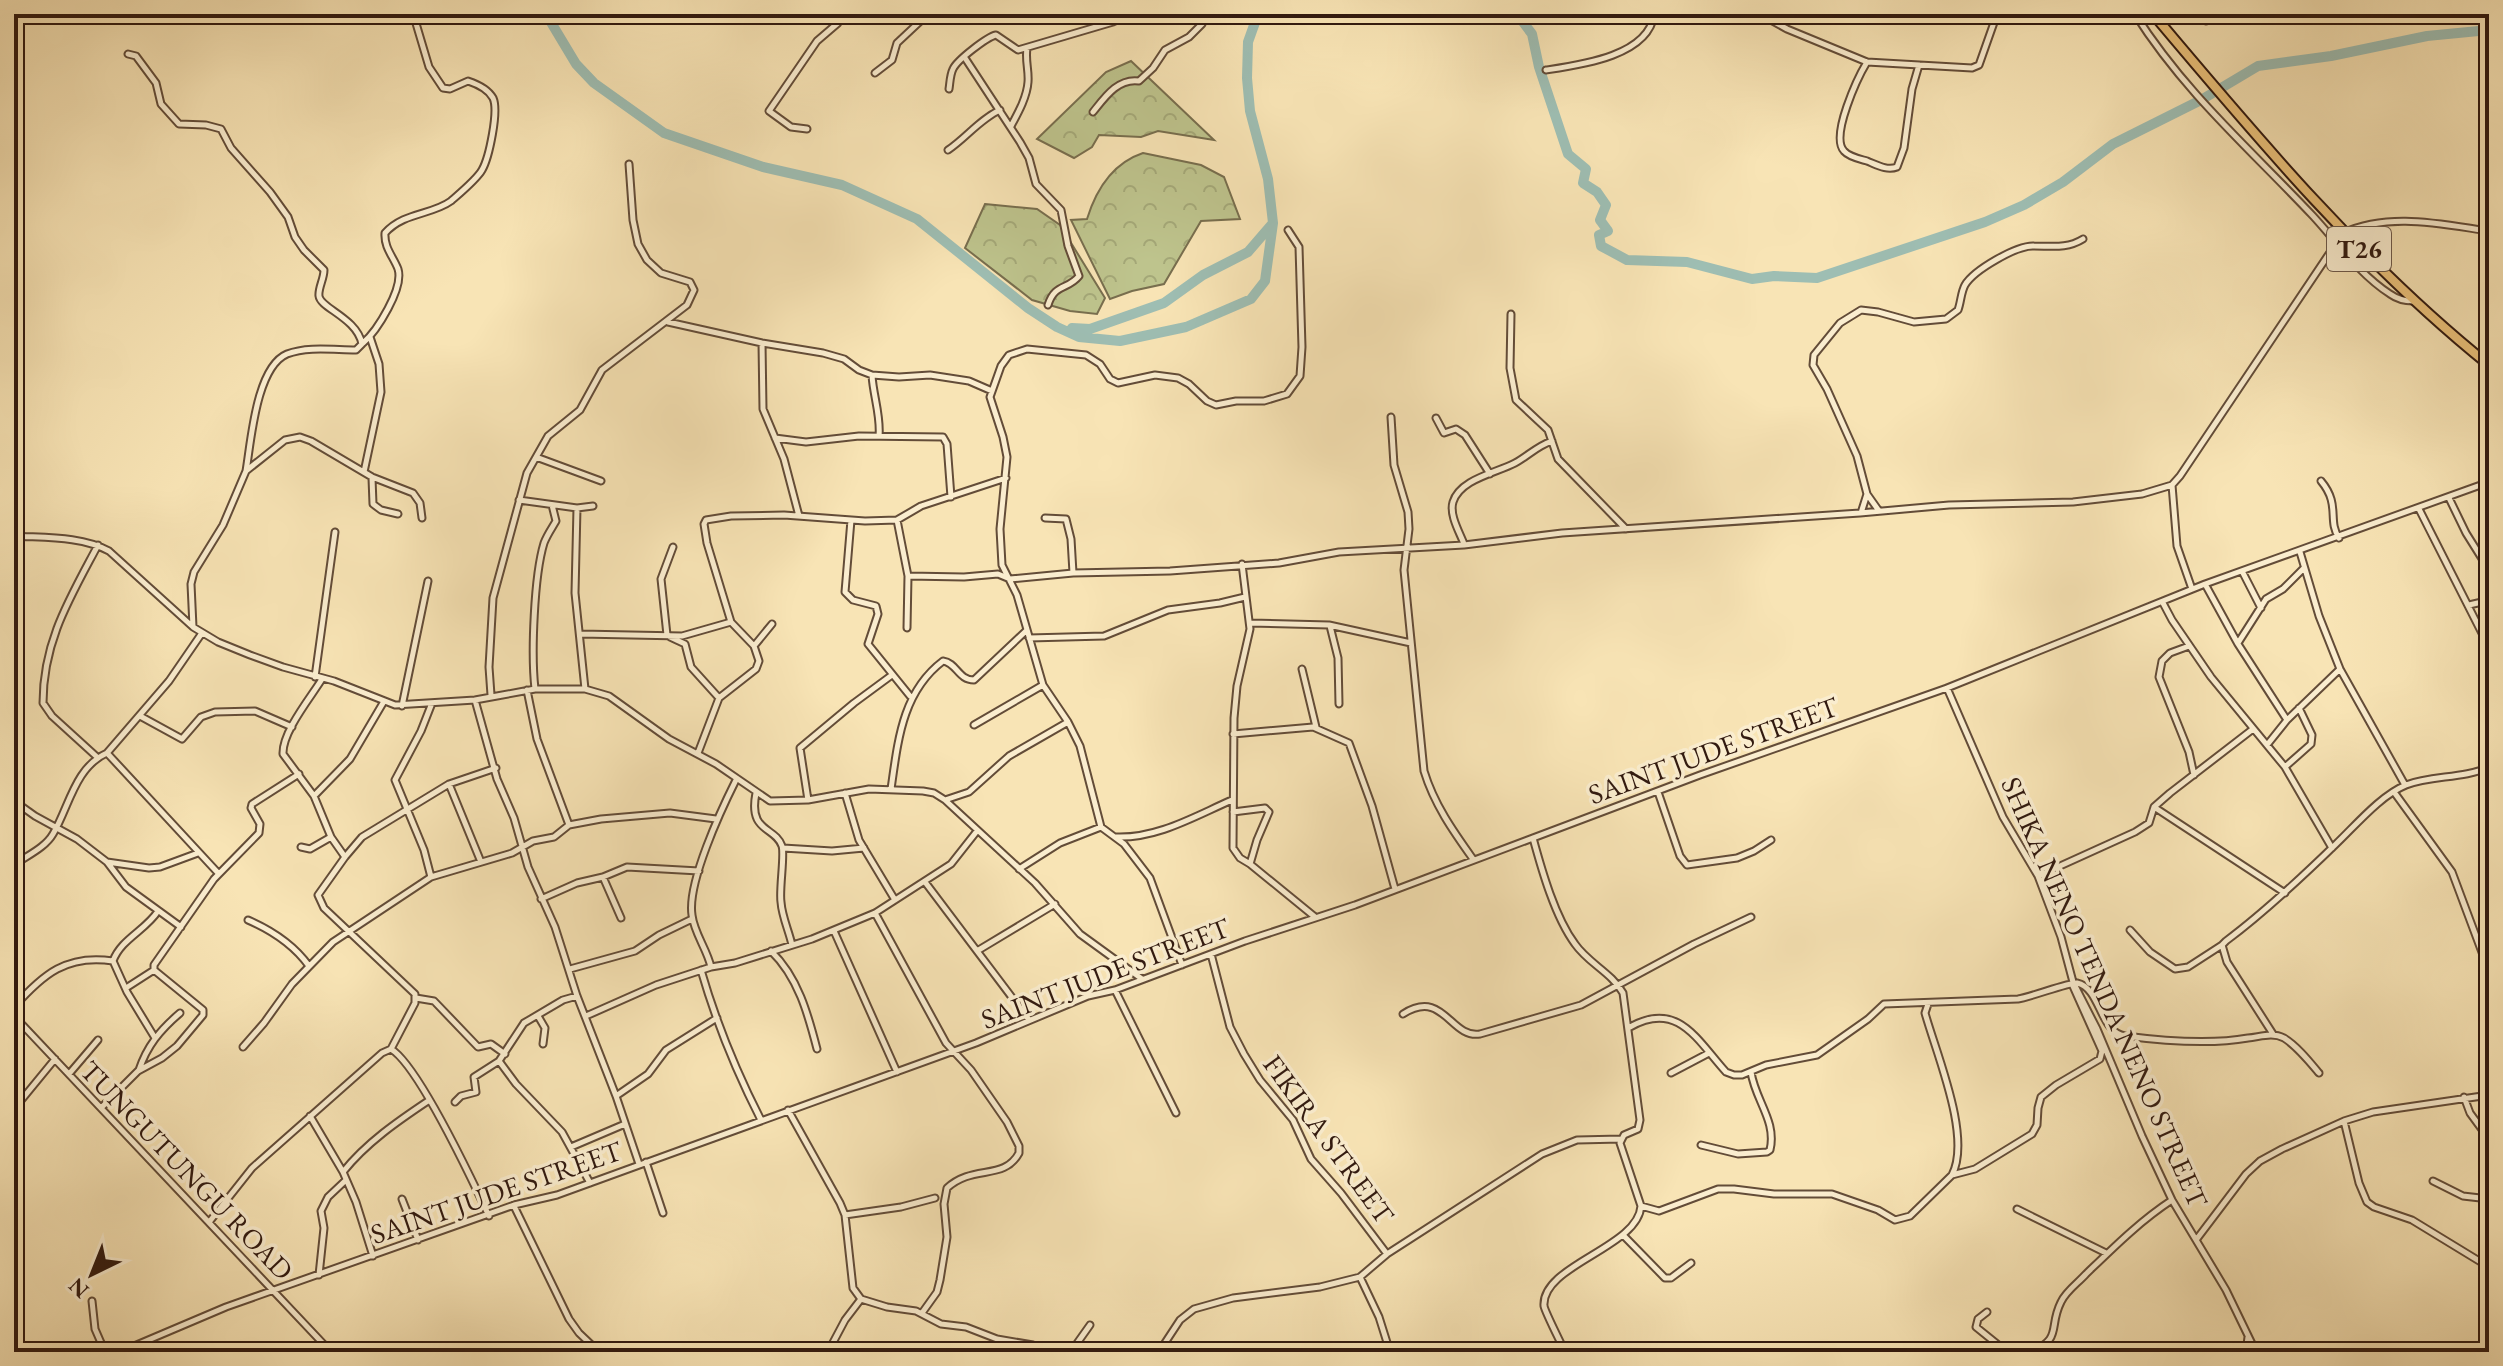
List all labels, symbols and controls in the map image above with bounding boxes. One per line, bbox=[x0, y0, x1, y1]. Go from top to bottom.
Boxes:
road number: T26 bbox=[2327, 227, 2391, 271]
street label: SAINT JUDE STREET bbox=[1583, 688, 1843, 812]
street label: SHIKA NENO TENDA NENO STREET bbox=[1993, 771, 2217, 1213]
street label: SAINT JUDE STREET bbox=[976, 909, 1235, 1037]
street label: FIKIRA STREET bbox=[1255, 1047, 1403, 1231]
street label: TUNGUTUNGU ROAD bbox=[74, 1053, 300, 1287]
street label: SAINT JUDE STREET bbox=[366, 1132, 627, 1252]
north arrow bbox=[52, 1234, 132, 1314]

